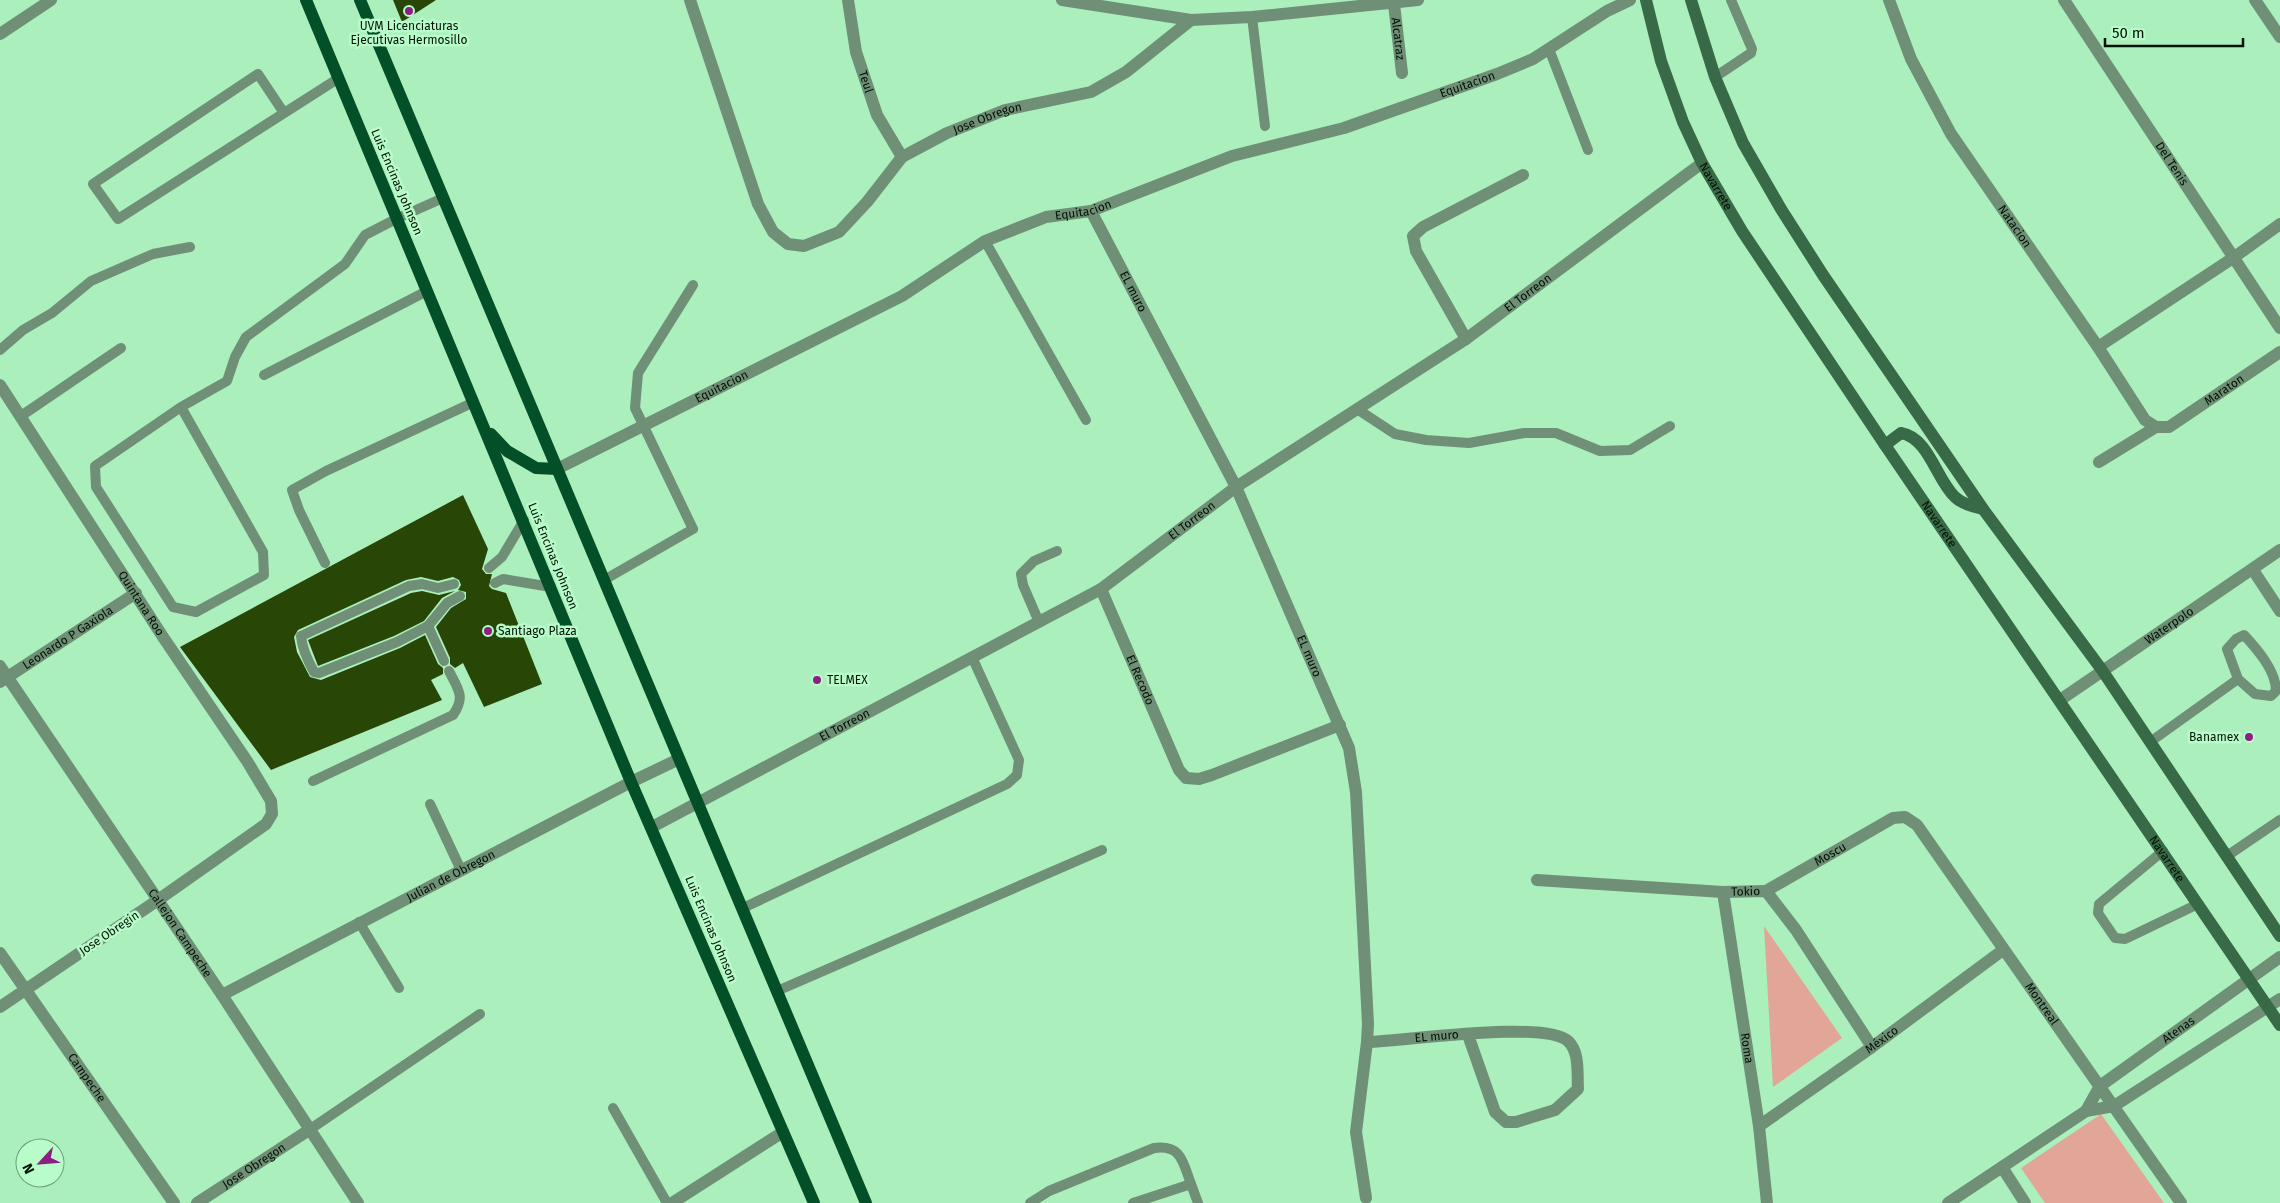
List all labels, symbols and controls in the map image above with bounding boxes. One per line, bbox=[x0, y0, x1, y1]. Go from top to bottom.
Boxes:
marker: UVM Licenciaturas Ejecutivas Hermosillo bbox=[403, 5, 415, 17]
scale bar bbox=[2105, 15, 2242, 47]
street label: Alcatraz bbox=[1389, 17, 1407, 61]
place label: UVM Licenciaturas Ejecutivas Hermosillo bbox=[350, 19, 468, 47]
text: 50 m bbox=[2112, 24, 2145, 42]
street label: Equitacion bbox=[1438, 68, 1497, 101]
street label: Teul bbox=[856, 69, 876, 95]
street label: Jose Obregon bbox=[951, 100, 1023, 137]
street label: Luis Encinas Johnson bbox=[368, 127, 426, 237]
street label: Del Tenis bbox=[2152, 139, 2191, 188]
street label: Navarrete bbox=[1696, 160, 1735, 213]
street label: Equitacion bbox=[1054, 197, 1113, 223]
street label: Natacion bbox=[1995, 202, 2034, 250]
street label: EL muro bbox=[1117, 269, 1150, 314]
street label: El Torreon bbox=[1502, 271, 1554, 315]
street label: Equitacion bbox=[693, 367, 750, 406]
street label: Maraton bbox=[2201, 371, 2246, 408]
street label: El Torreon bbox=[1166, 498, 1218, 543]
street label: Navarrete bbox=[1918, 498, 1960, 550]
street label: Luis Encinas Johnson bbox=[525, 501, 581, 611]
street label: Quintana Roo bbox=[115, 568, 167, 638]
street label: Leonardo P Gaxiola bbox=[20, 603, 116, 672]
street label: Waterpolo bbox=[2142, 604, 2196, 647]
place label: Santiago Plaza bbox=[498, 624, 577, 638]
marker: Santiago Plaza bbox=[482, 625, 494, 637]
street label: EL muro bbox=[1294, 633, 1324, 679]
street label: El Recodo bbox=[1123, 653, 1157, 707]
place label: TELMEX bbox=[827, 673, 868, 687]
marker: TELMEX bbox=[811, 674, 823, 686]
street label: El Torreon bbox=[817, 706, 872, 744]
place label: Banamex bbox=[2189, 730, 2239, 744]
marker: Banamex bbox=[2243, 731, 2255, 743]
street label: Navarrete bbox=[2146, 833, 2188, 885]
street label: Moscu bbox=[1812, 839, 1849, 869]
street label: Julian de Obregon bbox=[404, 847, 497, 905]
street label: Luis Encinas Johnson bbox=[682, 874, 740, 984]
street label: Tokio bbox=[1731, 884, 1760, 899]
street label: Callejon Campeche bbox=[145, 886, 215, 980]
street label: Jose Obregin bbox=[77, 908, 141, 958]
street label: Montreal bbox=[2022, 980, 2062, 1028]
street label: Atenas bbox=[2159, 1013, 2198, 1046]
street label: México bbox=[1863, 1023, 1901, 1057]
street label: EL muro bbox=[1414, 1027, 1459, 1045]
street label: Roma bbox=[1738, 1032, 1756, 1065]
street label: Campeche bbox=[65, 1051, 109, 1105]
north arrow bbox=[15, 1138, 65, 1188]
street label: Jose Obregon bbox=[220, 1140, 288, 1192]
text: N bbox=[19, 1161, 38, 1176]

